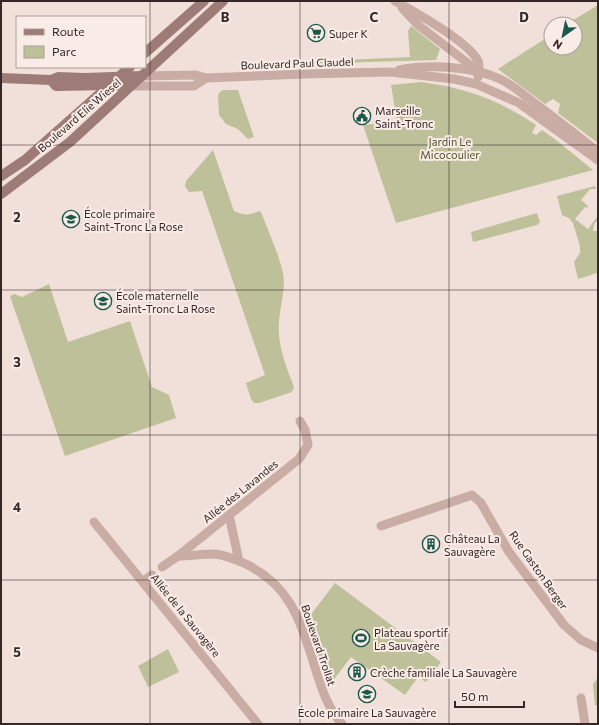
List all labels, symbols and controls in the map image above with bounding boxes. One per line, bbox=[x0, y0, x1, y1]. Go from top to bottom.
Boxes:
text: B bbox=[221, 9, 230, 25]
text: C bbox=[370, 9, 379, 25]
text: D bbox=[519, 9, 529, 25]
legend bbox=[16, 16, 146, 68]
north arrow bbox=[543, 16, 583, 56]
supermarket icon: Super K bbox=[306, 23, 326, 43]
text: Route bbox=[52, 24, 85, 38]
place label: Super K bbox=[329, 27, 368, 40]
text: N bbox=[550, 37, 564, 53]
text: Parc bbox=[52, 44, 76, 58]
street label: Boulevard Paul Claudel bbox=[240, 55, 354, 71]
street label: Boulevard Elie Wiesel bbox=[35, 75, 123, 155]
place label: Marseille Saint-Tronc bbox=[375, 104, 434, 130]
public building icon: Marseille Saint-Tronc bbox=[352, 106, 372, 126]
park label: Jardin Le Micocoulier bbox=[420, 135, 480, 161]
place label: École primaire Saint-Tronc La Rose bbox=[84, 206, 183, 233]
text: 2 bbox=[13, 209, 21, 225]
school or university icon: École primaire Saint-Tronc La Rose bbox=[61, 209, 81, 229]
place label: École maternelle Saint-Tronc La Rose bbox=[116, 288, 215, 315]
school or university icon: École maternelle Saint-Tronc La Rose bbox=[93, 291, 113, 311]
text: 3 bbox=[13, 354, 21, 370]
street label: Allée des Lavandes bbox=[200, 457, 280, 525]
text: 4 bbox=[13, 499, 21, 515]
street label: Rue Gaston Berger bbox=[507, 528, 571, 612]
place label: Château La Sauvagère bbox=[444, 532, 500, 558]
building icon: Château La Sauvagère bbox=[421, 534, 441, 554]
street label: Allée de la Sauvagère bbox=[149, 571, 224, 659]
street label: Boulevard Trollat bbox=[299, 603, 339, 688]
place label: Plateau sportif La Sauvagère bbox=[374, 626, 449, 652]
sports icon: Plateau sportif La Sauvagère bbox=[351, 628, 371, 648]
text: 5 bbox=[13, 644, 21, 660]
building icon: Crèche familiale La Sauvagère bbox=[347, 662, 367, 682]
place label: Crèche familiale La Sauvagère bbox=[370, 666, 517, 679]
scale bar bbox=[455, 683, 524, 709]
school or university icon: École primaire La Sauvagère bbox=[357, 684, 377, 704]
text: 50 m bbox=[461, 689, 489, 703]
place label: École primaire La Sauvagère bbox=[298, 705, 437, 719]

